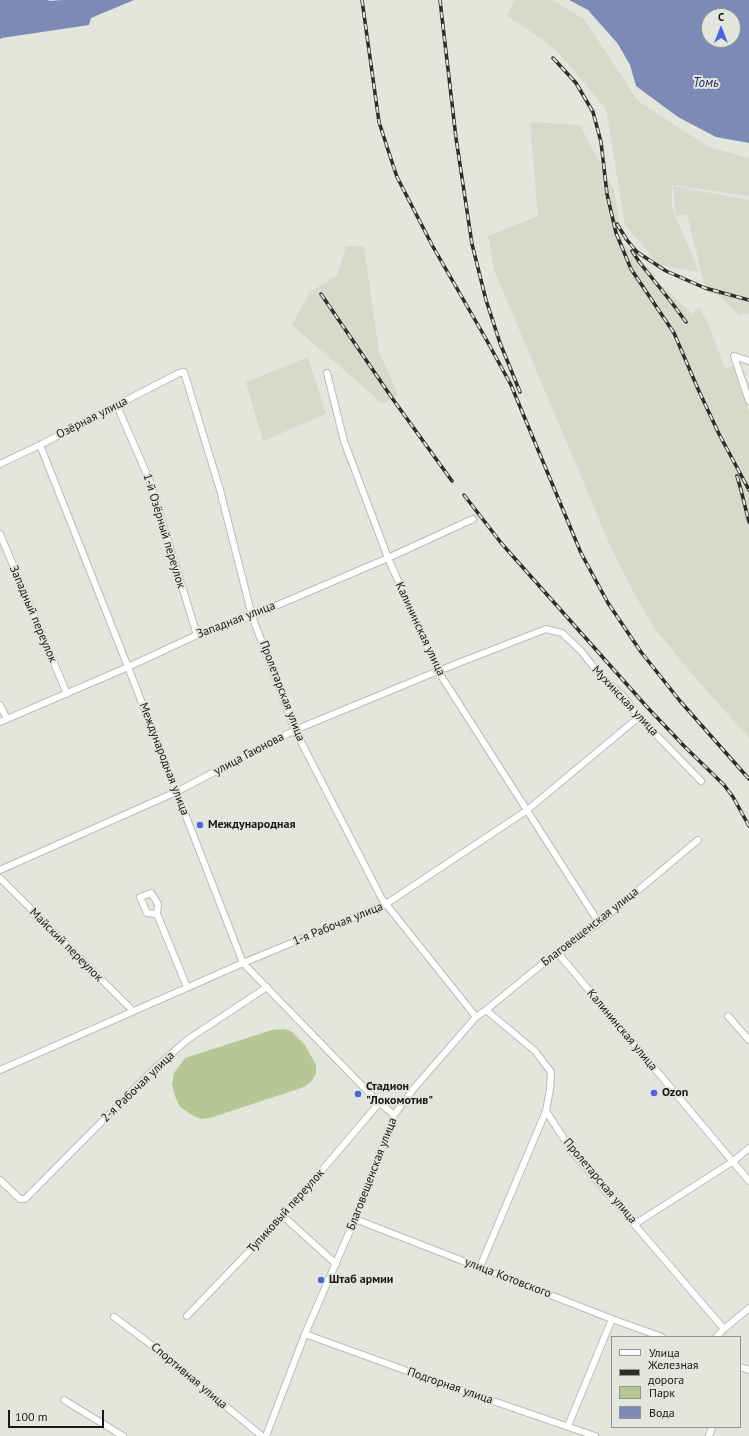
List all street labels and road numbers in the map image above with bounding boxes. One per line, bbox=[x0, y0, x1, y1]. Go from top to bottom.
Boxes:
street label: Озёрная улица bbox=[54, 394, 130, 442]
street label: 1-й Озёрный переулок bbox=[140, 472, 188, 590]
street label: Западный переулок bbox=[6, 563, 60, 665]
street label: Калининская улица bbox=[392, 580, 448, 678]
street label: Западная улица bbox=[195, 598, 277, 642]
street label: Пролетарская улица bbox=[256, 639, 308, 743]
street label: Мухинская улица bbox=[589, 663, 661, 739]
street label: Международная улица bbox=[136, 701, 192, 817]
street label: улица Гаюнова bbox=[212, 730, 286, 778]
street label: Благовещенская улица bbox=[538, 885, 642, 969]
street label: 1-я Рабочая улица bbox=[291, 899, 385, 949]
street label: Майский переулок bbox=[26, 905, 106, 985]
street label: Калининская улица bbox=[584, 986, 660, 1074]
street label: 2-я Рабочая улица bbox=[98, 1048, 178, 1126]
street label: Благовещенская улица bbox=[344, 1116, 400, 1232]
street label: Пролетарская улица bbox=[560, 1136, 640, 1226]
street label: Тупиковый переулок bbox=[245, 1166, 327, 1256]
street label: улица Котовского bbox=[463, 1255, 553, 1301]
street label: Спортивная улица bbox=[148, 1340, 230, 1412]
street label: Подгорная улица bbox=[405, 1365, 495, 1407]

